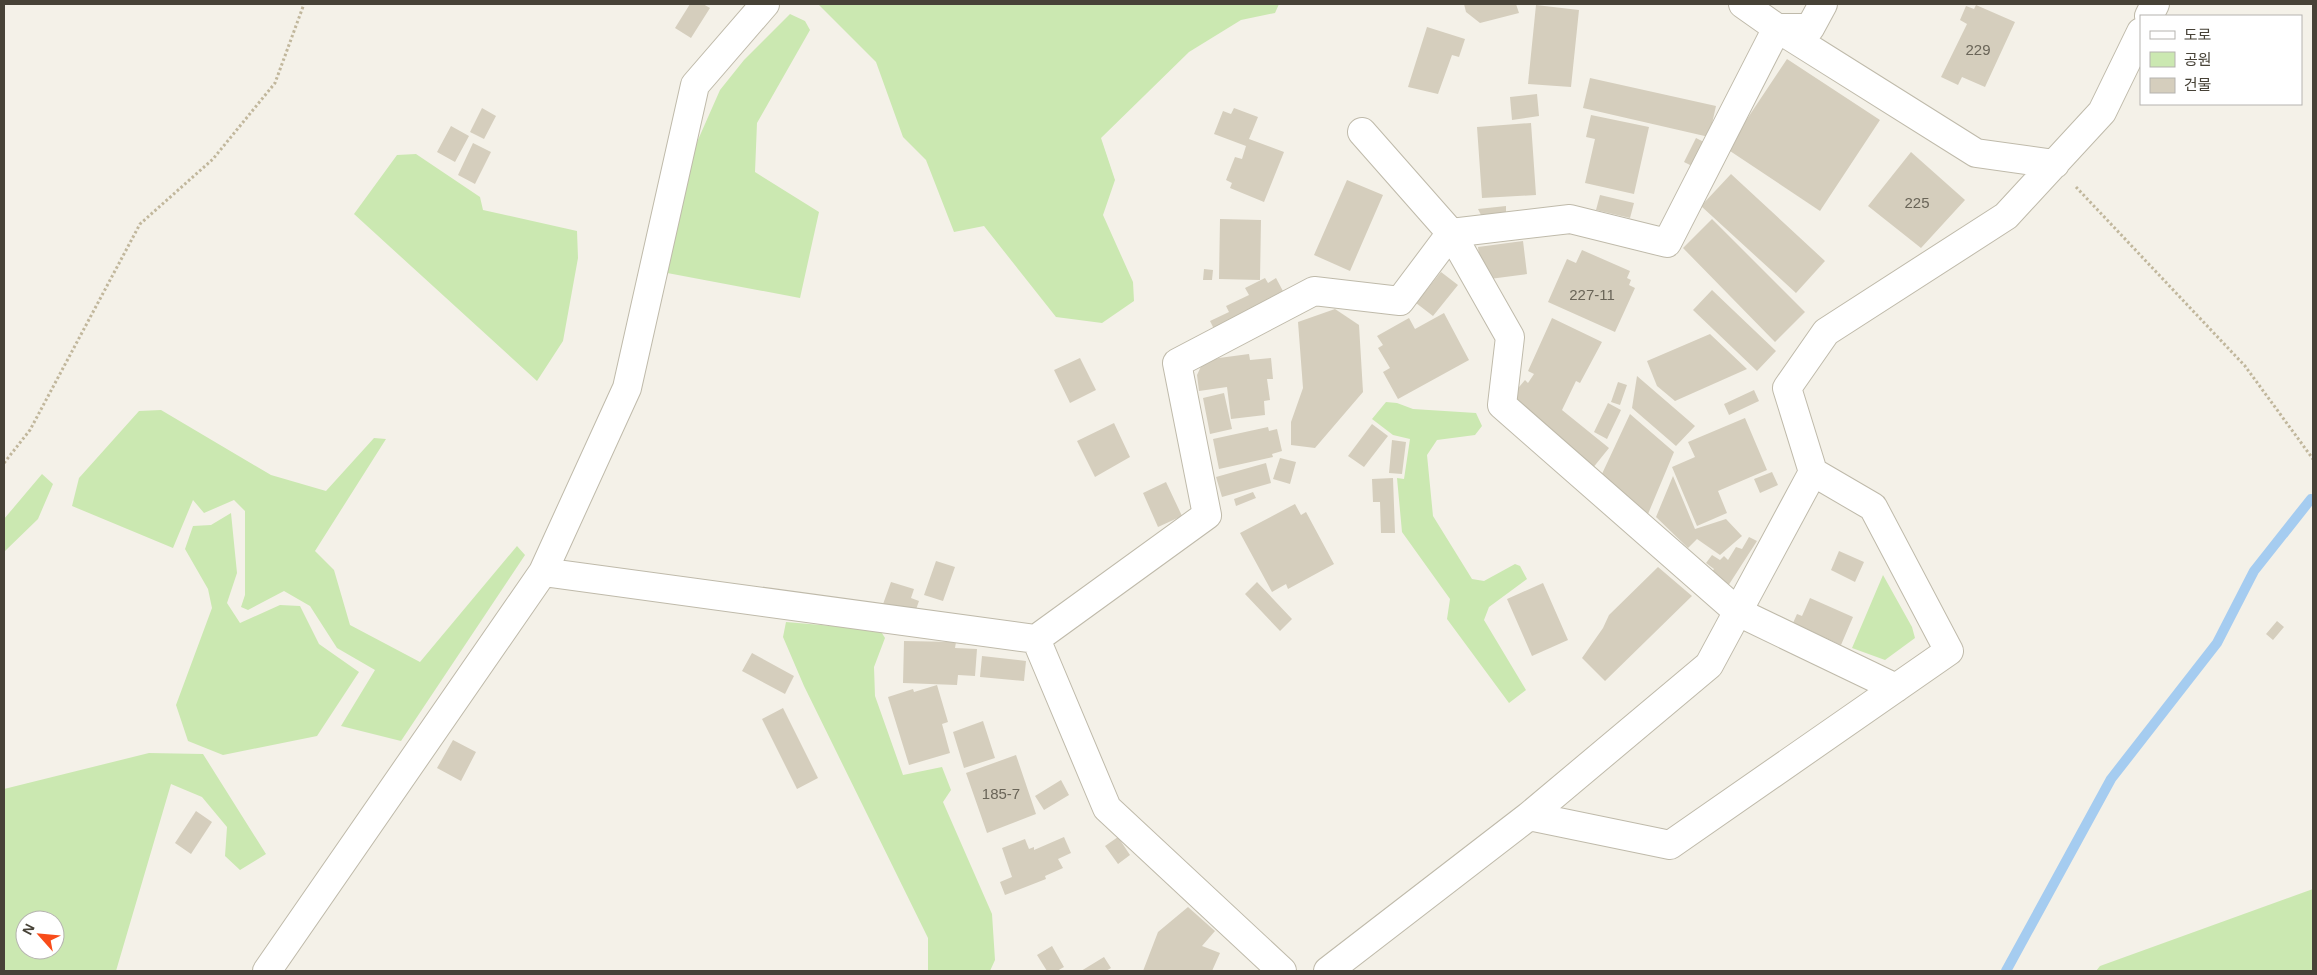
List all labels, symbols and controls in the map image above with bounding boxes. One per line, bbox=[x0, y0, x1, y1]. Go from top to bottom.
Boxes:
legend bbox=[2140, 15, 2302, 105]
text: 도로 bbox=[2184, 26, 2212, 43]
house number: 229 bbox=[1965, 41, 1991, 58]
text: 공원 bbox=[2184, 51, 2212, 68]
text: 건물 bbox=[2184, 76, 2212, 93]
house number: 225 bbox=[1904, 194, 1930, 211]
house number: 227-11 bbox=[1569, 286, 1615, 303]
house number: 185-7 bbox=[982, 785, 1020, 802]
north arrow bbox=[15, 910, 65, 960]
text: N bbox=[19, 921, 38, 937]

